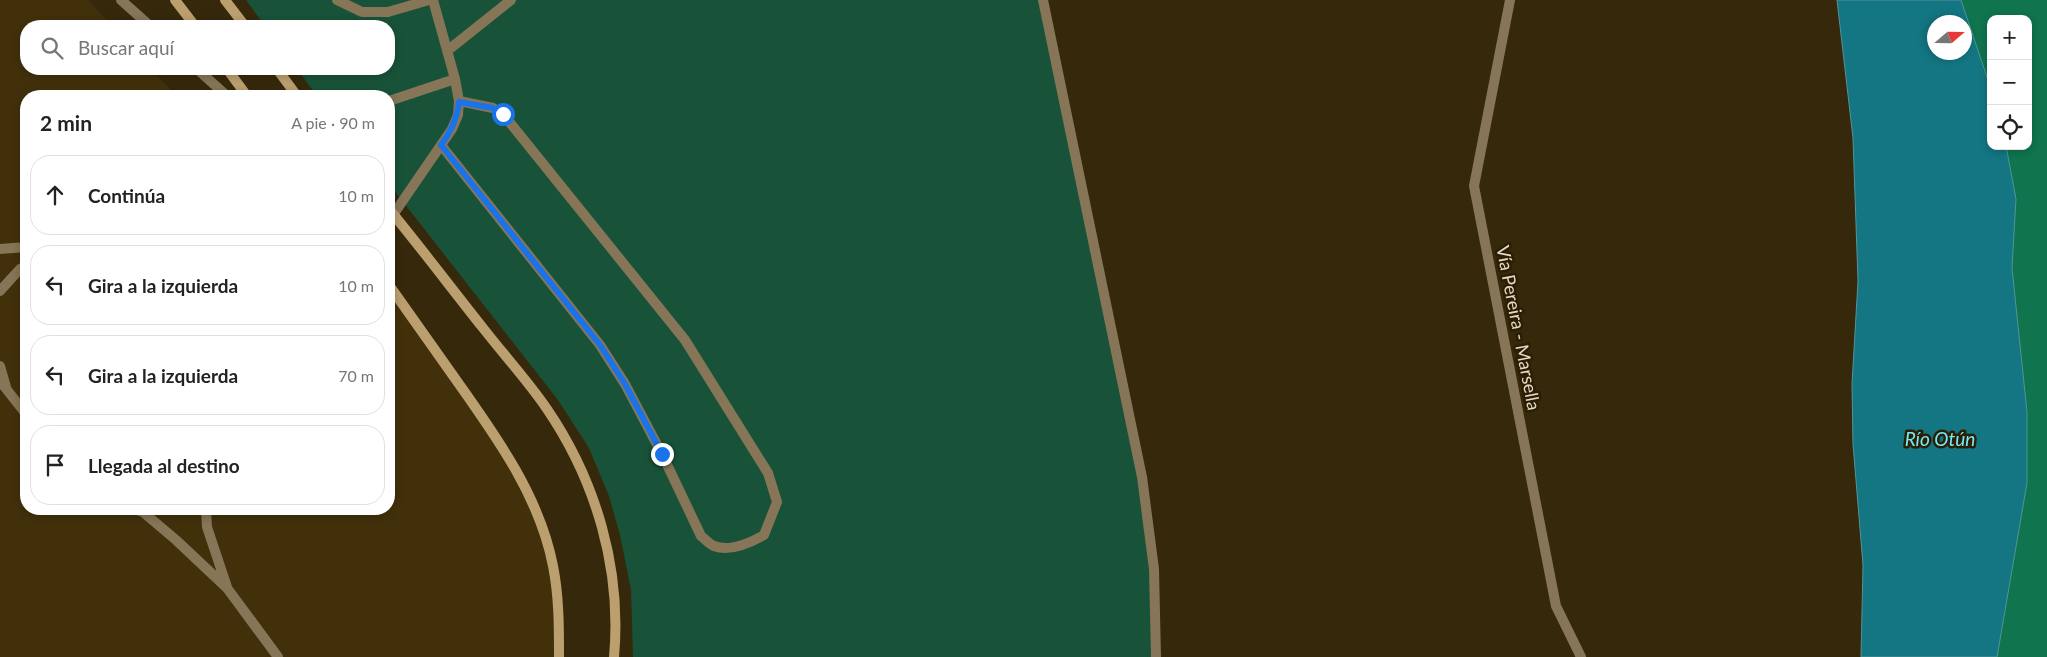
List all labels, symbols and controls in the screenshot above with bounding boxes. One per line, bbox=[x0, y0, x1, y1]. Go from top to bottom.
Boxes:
north arrow bbox=[1927, 15, 1972, 60]
map controls bbox=[1987, 15, 2032, 150]
button: + bbox=[1987, 15, 2032, 60]
search box bbox=[20, 20, 395, 75]
icon: search bbox=[38, 34, 66, 62]
text: Buscar aquí bbox=[78, 36, 174, 59]
button: − bbox=[1987, 60, 2032, 105]
route start bbox=[492, 103, 515, 126]
button: locate bbox=[1987, 105, 2032, 150]
text: 2 min bbox=[40, 110, 92, 135]
text: A pie · 90 m bbox=[291, 113, 375, 132]
icon: ahead bbox=[41, 181, 69, 209]
text: Continúa bbox=[88, 184, 165, 207]
text: 10 m bbox=[338, 186, 374, 205]
street label: Vía Pereira - Marsella bbox=[1492, 244, 1546, 412]
icon: left bbox=[41, 271, 69, 299]
text: Gira a la izquierda bbox=[88, 274, 238, 297]
text: 10 m bbox=[338, 276, 374, 295]
icon: left bbox=[41, 361, 69, 389]
text: Gira a la izquierda bbox=[88, 364, 238, 387]
text: 70 m bbox=[338, 366, 374, 385]
water label: Río Otún bbox=[1905, 427, 1975, 450]
route end bbox=[651, 443, 674, 466]
icon: arrive bbox=[41, 451, 69, 479]
text: Llegada al destino bbox=[88, 454, 240, 477]

